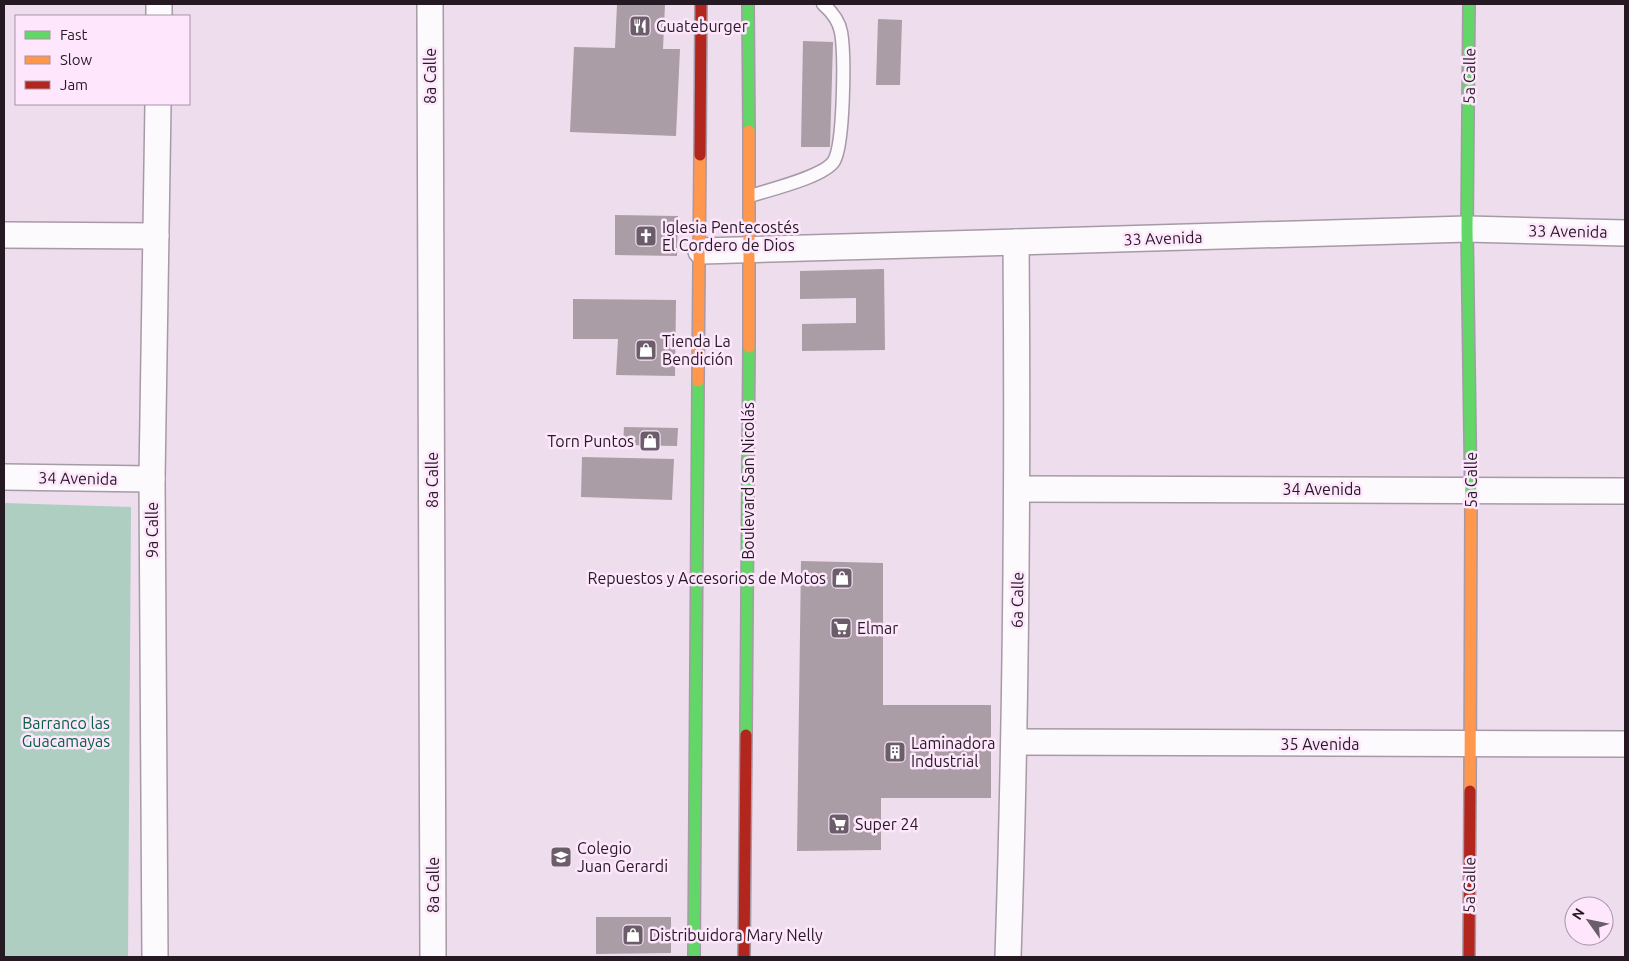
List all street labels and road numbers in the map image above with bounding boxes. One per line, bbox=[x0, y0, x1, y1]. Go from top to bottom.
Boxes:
street label: 8a Calle bbox=[421, 48, 439, 104]
street label: 5a Calle bbox=[1460, 48, 1478, 104]
street label: 33 Avenida bbox=[1528, 221, 1608, 241]
street label: 33 Avenida bbox=[1123, 228, 1203, 248]
street label: Boulevard San Nicolás bbox=[739, 402, 757, 560]
street label: 8a Calle bbox=[423, 452, 441, 508]
street label: 5a Calle bbox=[1462, 452, 1480, 508]
street label: 34 Avenida bbox=[38, 468, 118, 488]
street label: 34 Avenida bbox=[1282, 480, 1362, 498]
street label: 9a Calle bbox=[143, 502, 161, 558]
street label: 6a Calle bbox=[1008, 572, 1026, 628]
street label: 35 Avenida bbox=[1280, 735, 1360, 753]
street label: 8a Calle bbox=[424, 857, 442, 913]
street label: 5a Calle bbox=[1460, 857, 1478, 913]

